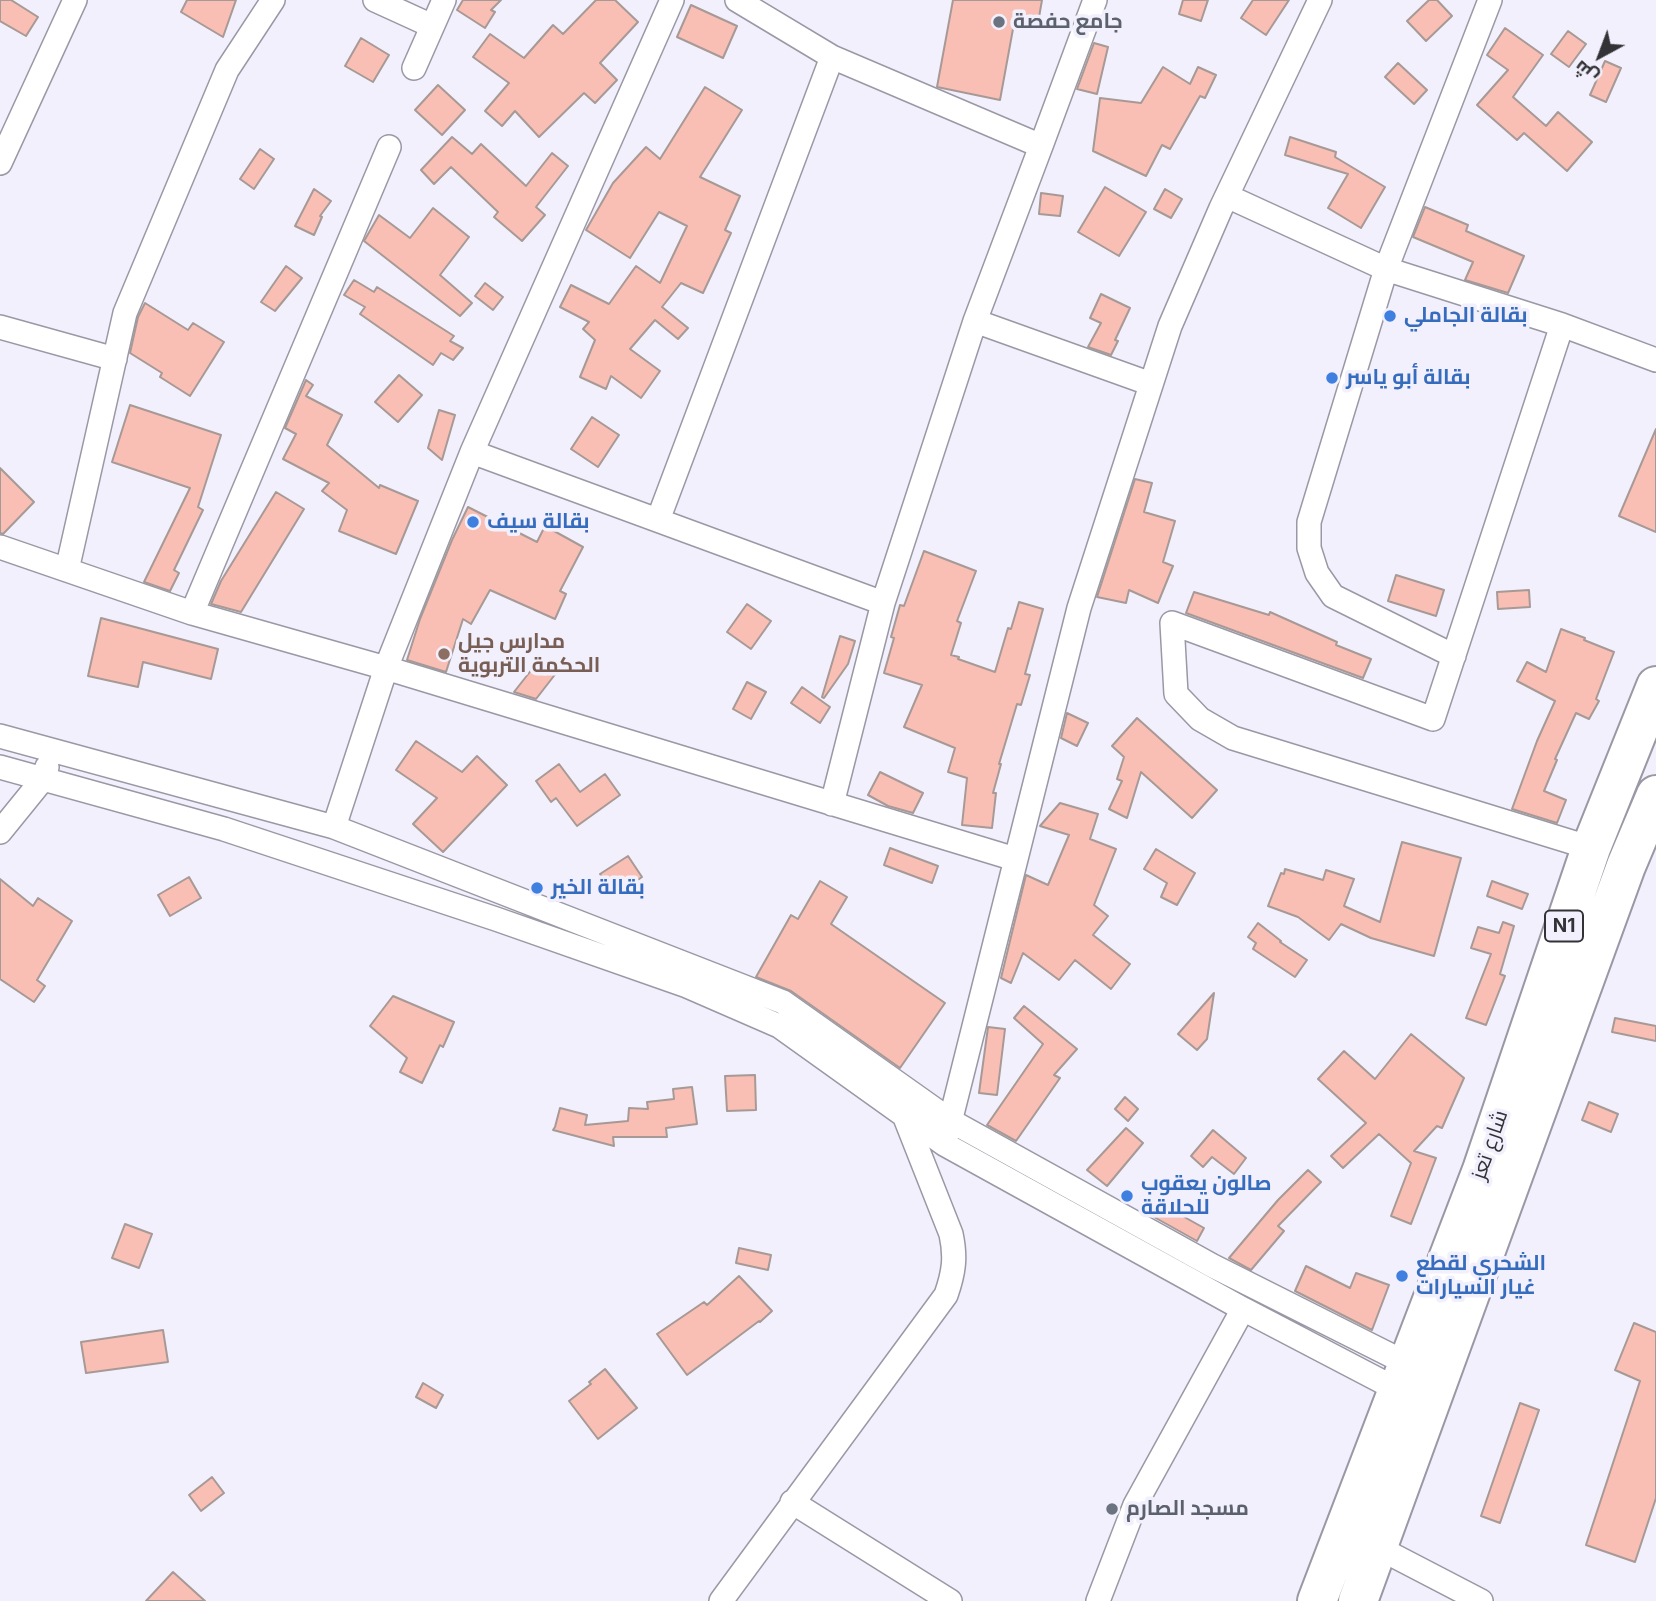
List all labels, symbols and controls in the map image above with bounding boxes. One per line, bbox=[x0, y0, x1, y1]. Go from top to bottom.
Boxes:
place label: جامع حفصة bbox=[1013, 9, 1123, 35]
marker: جامع حفصة bbox=[991, 14, 1007, 30]
north arrow bbox=[1565, 21, 1635, 91]
text: ش bbox=[1569, 56, 1603, 89]
place label: بقالة الجاملي bbox=[1404, 303, 1528, 329]
marker: بقالة الجاملي bbox=[1382, 308, 1398, 324]
place label: بقالة أبو ياسر bbox=[1346, 365, 1471, 391]
marker: بقالة أبو ياسر bbox=[1324, 370, 1340, 386]
place label: بقالة سيف bbox=[487, 509, 590, 535]
marker: بقالة سيف bbox=[465, 514, 481, 530]
place label: مدارس جيل الحكمة التربوية bbox=[458, 629, 600, 679]
marker: مدارس جيل الحكمة التربوية bbox=[436, 646, 452, 662]
place label: بقالة الخير bbox=[551, 875, 645, 901]
marker: بقالة الخير bbox=[529, 880, 545, 896]
road number: N1 bbox=[1545, 910, 1583, 942]
street label: شارع تعز bbox=[1466, 1107, 1514, 1183]
place label: صالون يعقوب للحلاقة bbox=[1141, 1171, 1271, 1221]
marker: صالون يعقوب للحلاقة bbox=[1119, 1188, 1135, 1204]
place label: الشحري لقطع غيار السيارات bbox=[1416, 1251, 1546, 1301]
marker: الشحري لقطع غيار السيارات bbox=[1394, 1268, 1410, 1284]
place label: مسجد الصارم bbox=[1126, 1496, 1249, 1522]
marker: مسجد الصارم bbox=[1104, 1501, 1120, 1517]

